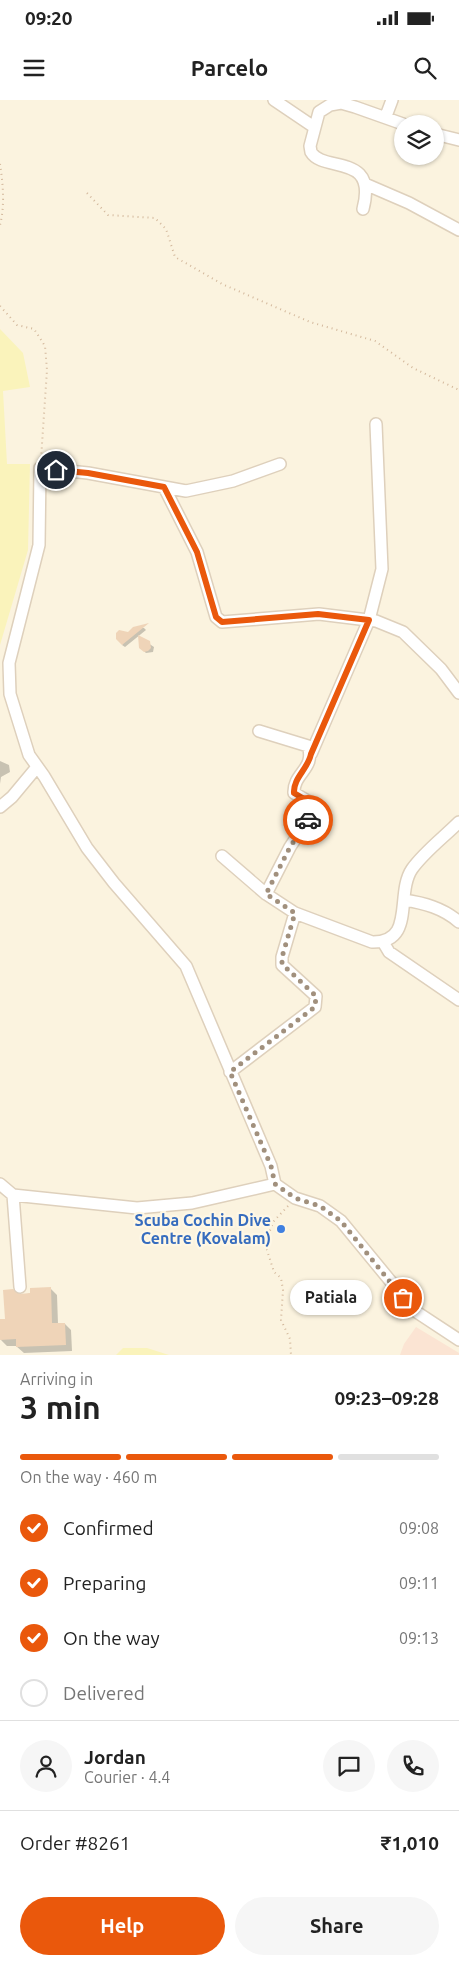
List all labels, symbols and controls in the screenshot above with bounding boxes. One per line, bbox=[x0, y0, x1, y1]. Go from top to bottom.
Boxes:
text: 09:20 bbox=[25, 7, 73, 29]
icon: menu bbox=[20, 54, 48, 82]
icon: search bbox=[411, 54, 439, 82]
text: Parcelo bbox=[191, 55, 268, 80]
map controls bbox=[394, 115, 444, 165]
button: layers bbox=[394, 115, 444, 165]
pin bbox=[35, 449, 77, 491]
icon: home bbox=[42, 456, 70, 484]
courier bbox=[283, 795, 333, 845]
icon: car bbox=[294, 806, 322, 834]
place label: Scuba Cochin Dive Centre (Kovalam) bbox=[135, 1211, 271, 1248]
marker: Scuba Cochin Dive Centre (Kovalam) bbox=[275, 1223, 287, 1235]
pin bbox=[382, 1277, 424, 1319]
callout: Patiala bbox=[290, 1280, 373, 1316]
icon: bag bbox=[389, 1284, 417, 1312]
text: Patiala bbox=[305, 1288, 357, 1306]
text: Arriving in bbox=[20, 1370, 93, 1388]
text: 09:23–09:28 bbox=[334, 1387, 439, 1409]
text: 3 min bbox=[20, 1389, 101, 1425]
text: On the way · 460 m bbox=[20, 1468, 157, 1486]
icon: check bbox=[20, 1514, 48, 1542]
text: Confirmed bbox=[63, 1517, 154, 1539]
text: 09:08 bbox=[399, 1519, 439, 1537]
icon: check bbox=[20, 1569, 48, 1597]
text: Preparing bbox=[63, 1572, 147, 1594]
text: 09:11 bbox=[399, 1574, 439, 1592]
icon: check bbox=[20, 1624, 48, 1652]
text: On the way bbox=[63, 1627, 160, 1649]
text: 09:13 bbox=[399, 1629, 439, 1647]
text: Delivered bbox=[63, 1682, 145, 1704]
button: person bbox=[20, 1740, 72, 1792]
button: chat bbox=[323, 1740, 375, 1792]
button: phone bbox=[387, 1740, 439, 1792]
text: Jordan bbox=[84, 1746, 146, 1768]
text: Courier · 4.4 bbox=[84, 1768, 170, 1786]
text: Order #8261 bbox=[20, 1832, 130, 1854]
text: ₹1,010 bbox=[381, 1832, 439, 1854]
button: Help bbox=[20, 1897, 225, 1955]
button: Share bbox=[235, 1897, 439, 1955]

